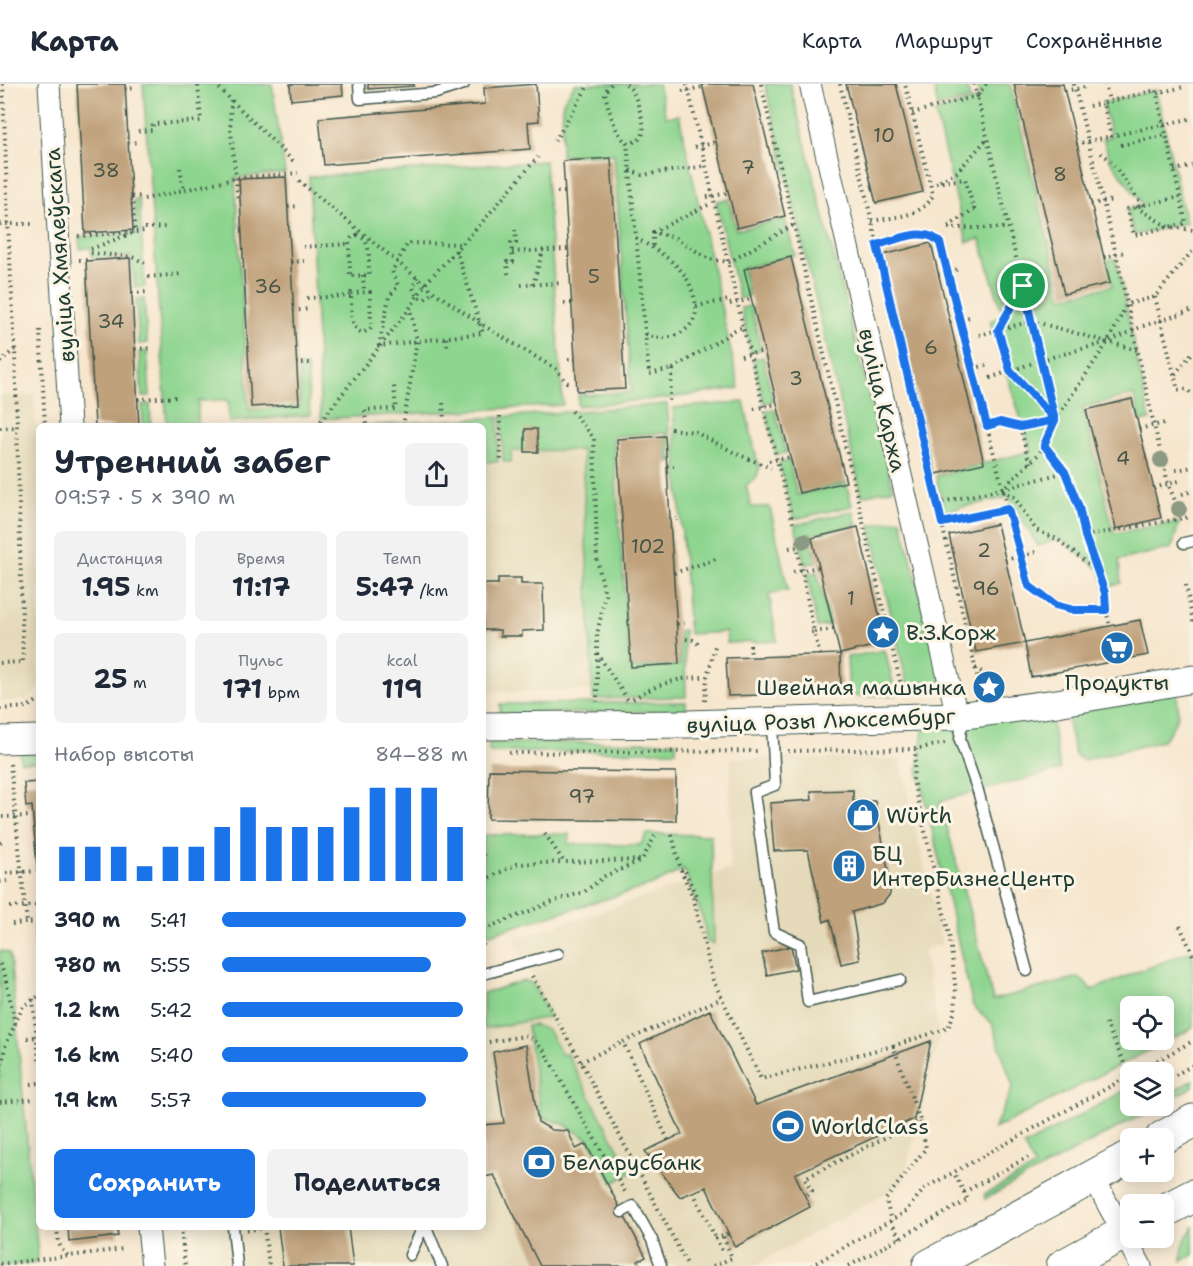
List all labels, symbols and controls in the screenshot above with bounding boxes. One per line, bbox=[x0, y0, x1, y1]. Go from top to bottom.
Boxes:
text: Карта bbox=[30, 22, 119, 60]
text: Карта bbox=[802, 27, 862, 55]
text: Маршрут bbox=[895, 27, 993, 55]
text: Сохранённые bbox=[1026, 27, 1163, 55]
house number: 10 bbox=[873, 122, 895, 148]
street label: вуліца Хмялеўскага bbox=[38, 146, 81, 363]
house number: 7 bbox=[741, 154, 755, 180]
house number: 38 bbox=[92, 157, 120, 183]
house number: 8 bbox=[1053, 161, 1067, 187]
pin bbox=[997, 260, 1048, 311]
house number: 5 bbox=[588, 263, 600, 289]
icon: arrive bbox=[1006, 269, 1039, 302]
house number: 36 bbox=[254, 273, 282, 299]
house number: 34 bbox=[97, 308, 125, 334]
street label: вуліца Каржа bbox=[852, 325, 913, 475]
house number: 6 bbox=[924, 334, 938, 360]
house number: 3 bbox=[789, 365, 803, 391]
text: Утренний забег bbox=[54, 439, 331, 484]
button: share bbox=[405, 443, 468, 506]
house number: 4 bbox=[1116, 445, 1130, 471]
text: 09:57 · 5 × 390 m bbox=[54, 484, 235, 510]
house number: 102 bbox=[631, 533, 665, 559]
house number: 2 bbox=[977, 537, 991, 563]
text: Дистанция bbox=[77, 548, 163, 569]
text: Время bbox=[237, 548, 285, 569]
text: Темп bbox=[383, 548, 421, 569]
text: 1.95 bbox=[81, 569, 131, 604]
text: 11:17 bbox=[232, 569, 290, 604]
text: 5:47 bbox=[356, 569, 414, 604]
house number: 96 bbox=[972, 575, 1000, 601]
text: km bbox=[131, 580, 159, 601]
text: /km bbox=[414, 580, 448, 601]
house number: 1 bbox=[847, 585, 855, 611]
place icon: В.З.Корж bbox=[865, 614, 901, 650]
place label: В.З.Корж bbox=[906, 618, 997, 647]
supermarket icon: Продукты bbox=[1099, 630, 1135, 666]
text: Пульс bbox=[239, 650, 283, 671]
text: kcal bbox=[386, 650, 418, 671]
text: 25 bbox=[93, 661, 128, 696]
place label: Продукты bbox=[1065, 668, 1169, 697]
place icon: Швейная машынка bbox=[971, 669, 1007, 705]
text: 171 bbox=[222, 671, 262, 706]
text: 119 bbox=[382, 671, 422, 706]
text: m bbox=[128, 672, 147, 693]
place label: Швейная машынка bbox=[756, 673, 966, 702]
text: bpm bbox=[262, 682, 300, 703]
street label: вуліца Розы Люксембург bbox=[686, 701, 956, 740]
text: Набор высоты bbox=[54, 741, 194, 767]
text: 84–88 m bbox=[375, 741, 468, 767]
house number: 97 bbox=[569, 783, 595, 809]
shop icon: Würth bbox=[845, 797, 881, 833]
place label: Würth bbox=[886, 801, 952, 830]
place label: БЦ ИнтерБизнесЦентр bbox=[872, 839, 1075, 893]
building icon: БЦ ИнтерБизнесЦентр bbox=[831, 848, 867, 884]
text: 390 m bbox=[54, 907, 120, 933]
text: 5:41 bbox=[150, 907, 187, 933]
text: 780 m bbox=[54, 952, 121, 978]
text: 5:55 bbox=[150, 952, 190, 978]
map controls bbox=[1120, 996, 1174, 1248]
button: locate bbox=[1120, 996, 1174, 1050]
text: 1.2 km bbox=[54, 997, 120, 1023]
text: 5:42 bbox=[150, 997, 192, 1023]
text: 1.6 km bbox=[54, 1042, 120, 1068]
text: 5:40 bbox=[150, 1042, 194, 1068]
button: layers bbox=[1120, 1062, 1174, 1116]
text: 1.9 km bbox=[54, 1087, 117, 1113]
text: 5:57 bbox=[150, 1087, 192, 1113]
sports icon: WorldClass bbox=[770, 1108, 806, 1144]
place label: WorldClass bbox=[811, 1112, 929, 1141]
button: + bbox=[1120, 1128, 1174, 1182]
bank icon: Беларусбанк bbox=[521, 1144, 557, 1180]
place label: Беларусбанк bbox=[562, 1148, 702, 1177]
button: Сохранить bbox=[54, 1149, 255, 1218]
button: Поделиться bbox=[267, 1149, 468, 1218]
button: − bbox=[1120, 1194, 1174, 1248]

